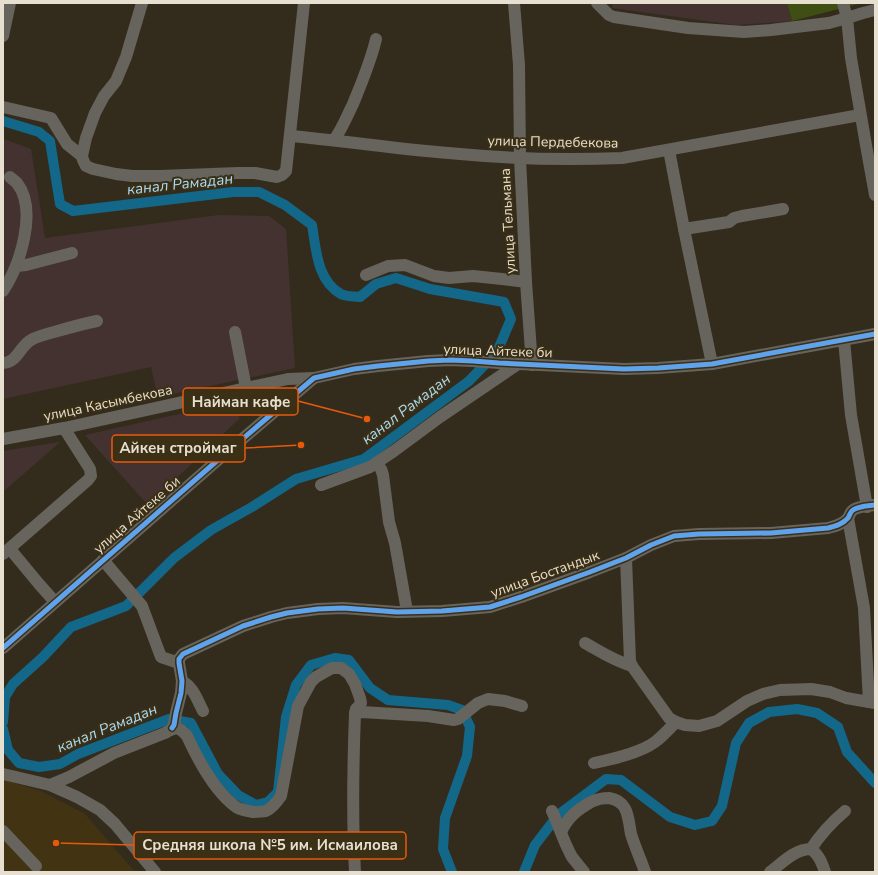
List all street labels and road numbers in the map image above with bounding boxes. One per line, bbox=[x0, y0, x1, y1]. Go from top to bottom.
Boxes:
street label: улица Пердебекова bbox=[487, 131, 619, 153]
street label: улица Тельмана bbox=[496, 168, 520, 274]
street label: улица Айтеке би bbox=[443, 340, 553, 362]
street label: улица Касымбекова bbox=[42, 380, 174, 426]
street label: улица Айтеке би bbox=[89, 472, 185, 558]
street label: улица Бостандык bbox=[488, 545, 603, 602]

